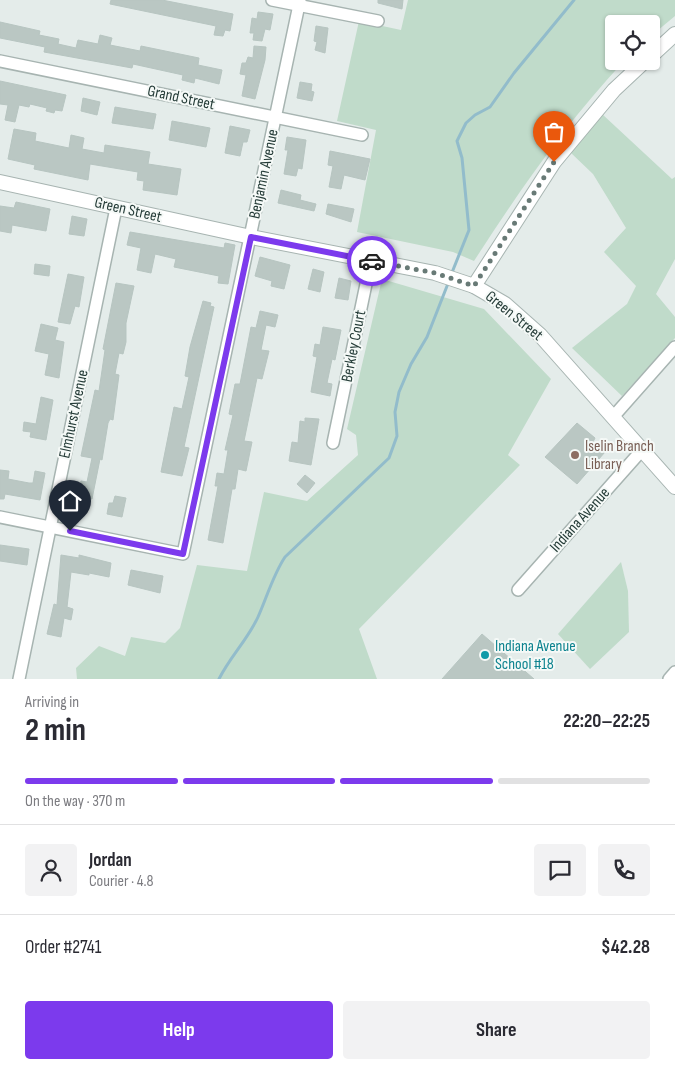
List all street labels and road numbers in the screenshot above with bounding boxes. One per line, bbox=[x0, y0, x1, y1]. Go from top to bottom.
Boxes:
street label: Grand Street bbox=[146, 82, 217, 114]
street label: Benjamin Avenue bbox=[245, 127, 283, 221]
street label: Green Street bbox=[93, 193, 164, 227]
street label: Green Street bbox=[481, 287, 547, 345]
street label: Berkley Court bbox=[338, 308, 370, 384]
street label: Elmhurst Avenue bbox=[55, 368, 93, 460]
street label: Indiana Avenue bbox=[546, 484, 614, 556]

